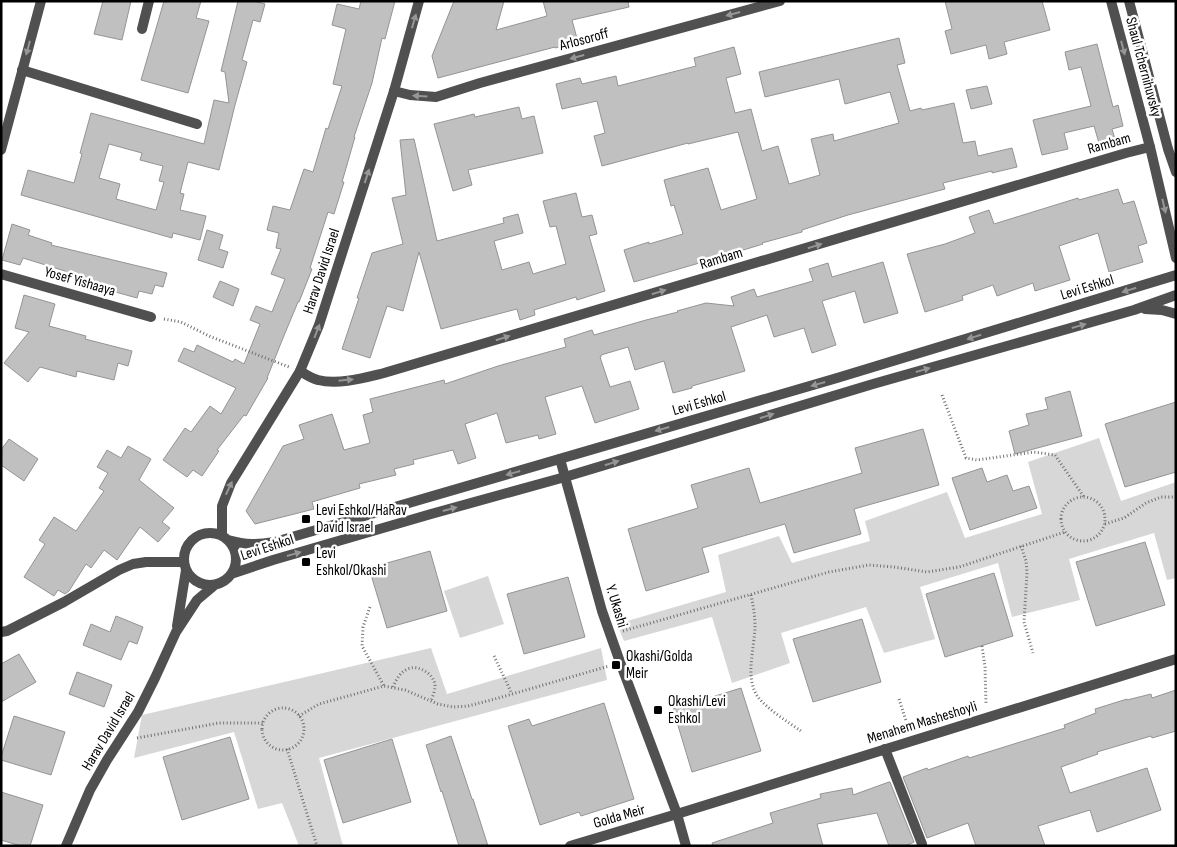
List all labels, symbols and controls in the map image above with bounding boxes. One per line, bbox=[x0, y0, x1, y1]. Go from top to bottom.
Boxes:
one-way arrow bbox=[726, 10, 741, 18]
one-way arrow bbox=[410, 13, 418, 28]
street label: Shaul Tchernihuvsky bbox=[1121, 15, 1166, 119]
street label: Arlosoroff bbox=[556, 24, 611, 55]
one-way arrow bbox=[24, 41, 32, 56]
one-way arrow bbox=[1120, 41, 1128, 56]
one-way arrow bbox=[569, 53, 584, 61]
one-way arrow bbox=[412, 92, 428, 100]
street label: Rambam bbox=[1085, 128, 1133, 159]
one-way arrow bbox=[364, 169, 371, 184]
one-way arrow bbox=[1160, 198, 1168, 213]
street label: Harav David Israel bbox=[299, 226, 344, 316]
one-way arrow bbox=[807, 241, 822, 249]
street label: Rambam bbox=[697, 243, 745, 274]
street label: Yosef Yishaaya bbox=[42, 262, 118, 301]
street label: Levi Eshkol bbox=[1058, 270, 1116, 305]
one-way arrow bbox=[1122, 286, 1137, 294]
one-way arrow bbox=[651, 287, 666, 295]
one-way arrow bbox=[1072, 321, 1087, 329]
one-way arrow bbox=[313, 323, 321, 338]
one-way arrow bbox=[496, 333, 511, 341]
one-way arrow bbox=[966, 334, 981, 341]
one-way arrow bbox=[916, 366, 931, 374]
one-way arrow bbox=[339, 376, 355, 384]
one-way arrow bbox=[811, 381, 826, 389]
street label: Levi Eshkol bbox=[670, 387, 728, 420]
one-way arrow bbox=[760, 412, 775, 420]
one-way arrow bbox=[655, 426, 670, 434]
one-way arrow bbox=[604, 458, 619, 466]
one-way arrow bbox=[505, 469, 520, 477]
one-way arrow bbox=[226, 481, 234, 495]
place label: Levi Eshkol/HaRav David Israel bbox=[316, 501, 407, 537]
one-way arrow bbox=[442, 504, 457, 512]
marker: Levi Eshkol/HaRav David Israel bbox=[300, 513, 312, 525]
street label: Levi Eshkol bbox=[238, 530, 296, 565]
place label: Levi Eshkol/Okashi bbox=[316, 544, 387, 580]
one-way arrow bbox=[286, 549, 301, 557]
marker: Levi Eshkol/Okashi bbox=[300, 556, 312, 568]
street label: Y. Ukashi bbox=[601, 583, 632, 630]
place label: Okashi/Golda Meir bbox=[626, 647, 693, 683]
marker: Okashi/Golda Meir bbox=[610, 659, 622, 671]
street label: Harav David Israel bbox=[77, 688, 139, 774]
place label: Okashi/Levi Eshkol bbox=[668, 692, 726, 728]
street label: Menahem Masheshoyli bbox=[865, 697, 979, 748]
marker: Okashi/Levi Eshkol bbox=[652, 704, 664, 716]
street label: Golda Meir bbox=[591, 800, 648, 833]

